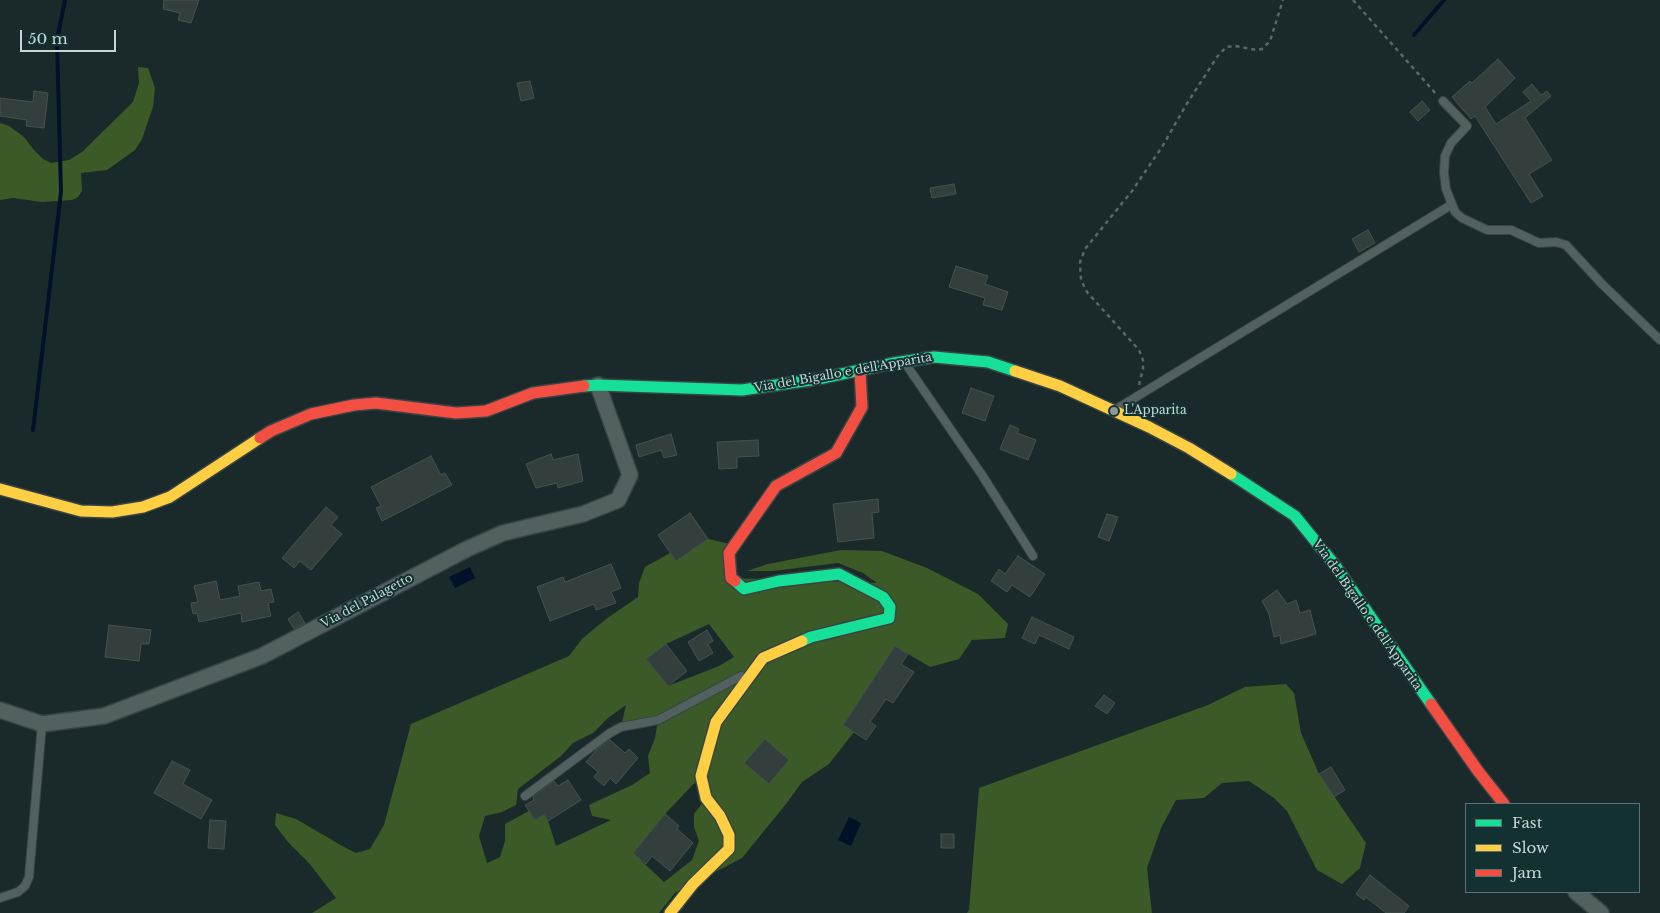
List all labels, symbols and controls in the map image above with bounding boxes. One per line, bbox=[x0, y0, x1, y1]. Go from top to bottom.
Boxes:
scale bar bbox=[22, 20, 119, 52]
text: 50 m bbox=[28, 29, 68, 48]
street label: Via del Bigallo e dell'Apparita bbox=[753, 350, 933, 396]
place label: L'Apparita bbox=[1124, 404, 1187, 418]
marker: L'Apparita bbox=[1108, 405, 1120, 417]
street label: Via del Bigallo e dell'Apparita bbox=[1309, 537, 1425, 693]
street label: Via del Palagetto bbox=[319, 571, 415, 631]
legend bbox=[1465, 803, 1640, 893]
text: Fast bbox=[1512, 813, 1542, 832]
text: Slow bbox=[1512, 838, 1549, 857]
text: Jam bbox=[1512, 863, 1542, 882]

